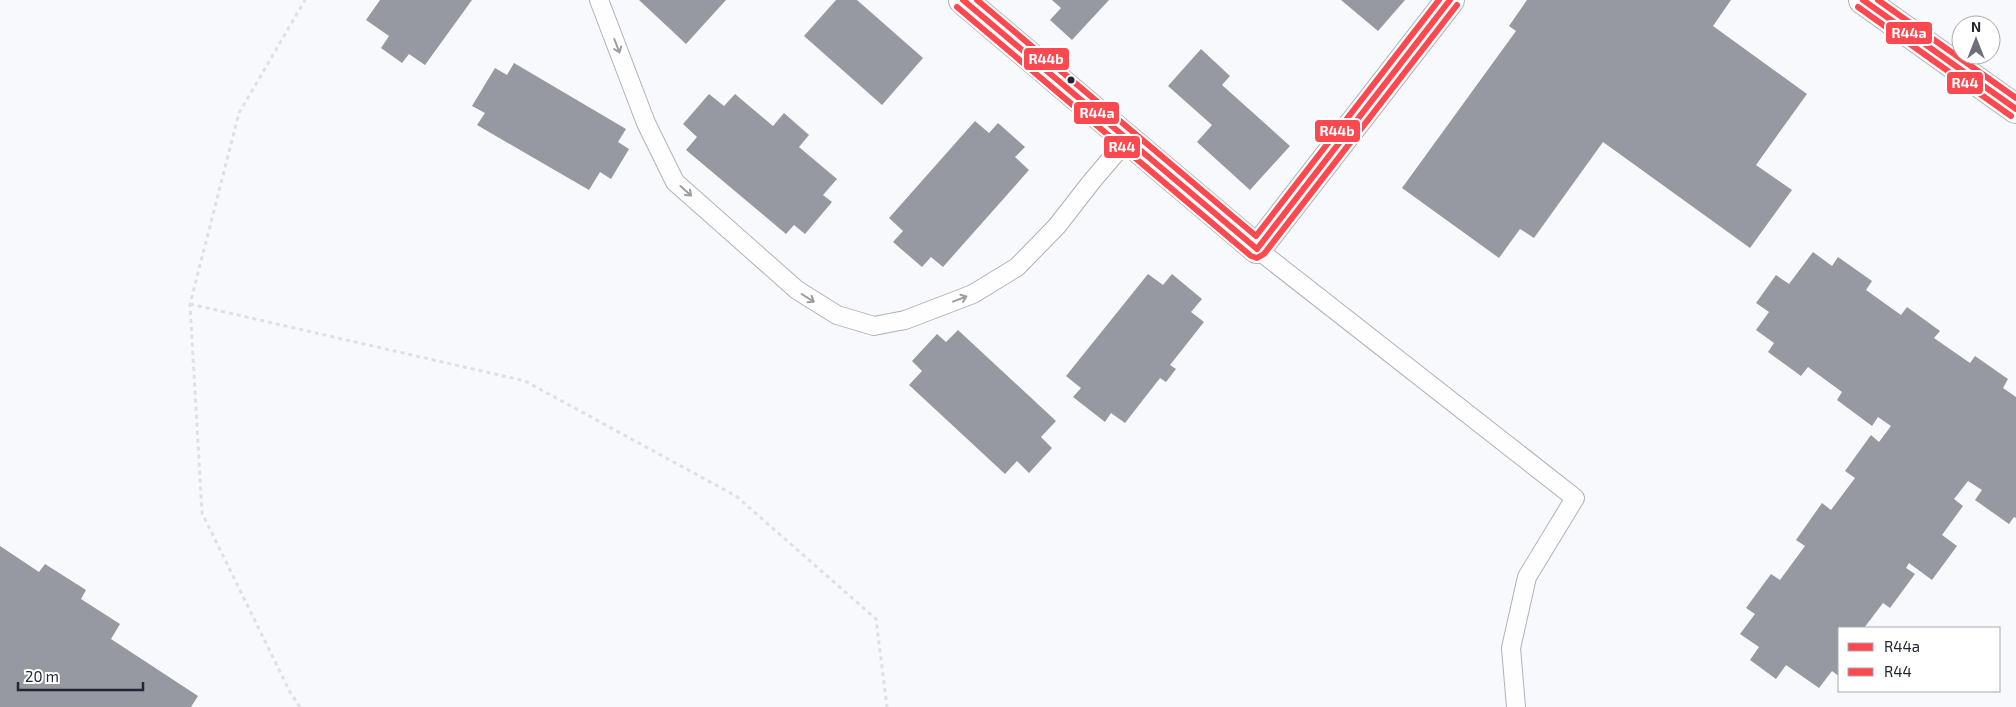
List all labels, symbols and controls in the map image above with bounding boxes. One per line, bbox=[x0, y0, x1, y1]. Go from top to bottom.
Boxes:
north arrow bbox=[1951, 15, 2001, 65]
text: N bbox=[1971, 18, 1981, 35]
line badge: R44a bbox=[1885, 21, 1933, 45]
text: R44a bbox=[1892, 24, 1926, 41]
one-way arrow bbox=[613, 37, 622, 53]
line badge: R44b bbox=[1023, 47, 1070, 71]
text: R44b bbox=[1028, 50, 1064, 67]
line badge: R44 bbox=[1946, 71, 1984, 95]
text: R44 bbox=[1952, 74, 1979, 91]
unlabelled marker bbox=[1066, 75, 1076, 85]
line badge: R44a bbox=[1073, 101, 1120, 125]
text: R44a bbox=[1080, 104, 1114, 121]
line badge: R44b bbox=[1314, 119, 1361, 143]
text: R44b bbox=[1319, 122, 1355, 139]
line badge: R44 bbox=[1103, 135, 1141, 159]
text: R44 bbox=[1109, 138, 1136, 155]
one-way arrow bbox=[679, 185, 692, 197]
one-way arrow bbox=[801, 293, 815, 303]
one-way arrow bbox=[952, 294, 967, 303]
legend bbox=[1838, 627, 2001, 692]
text: R44a bbox=[1884, 637, 1920, 655]
scale bar bbox=[18, 660, 142, 692]
text: R44 bbox=[1884, 662, 1912, 680]
text: 20 m bbox=[25, 667, 59, 685]

